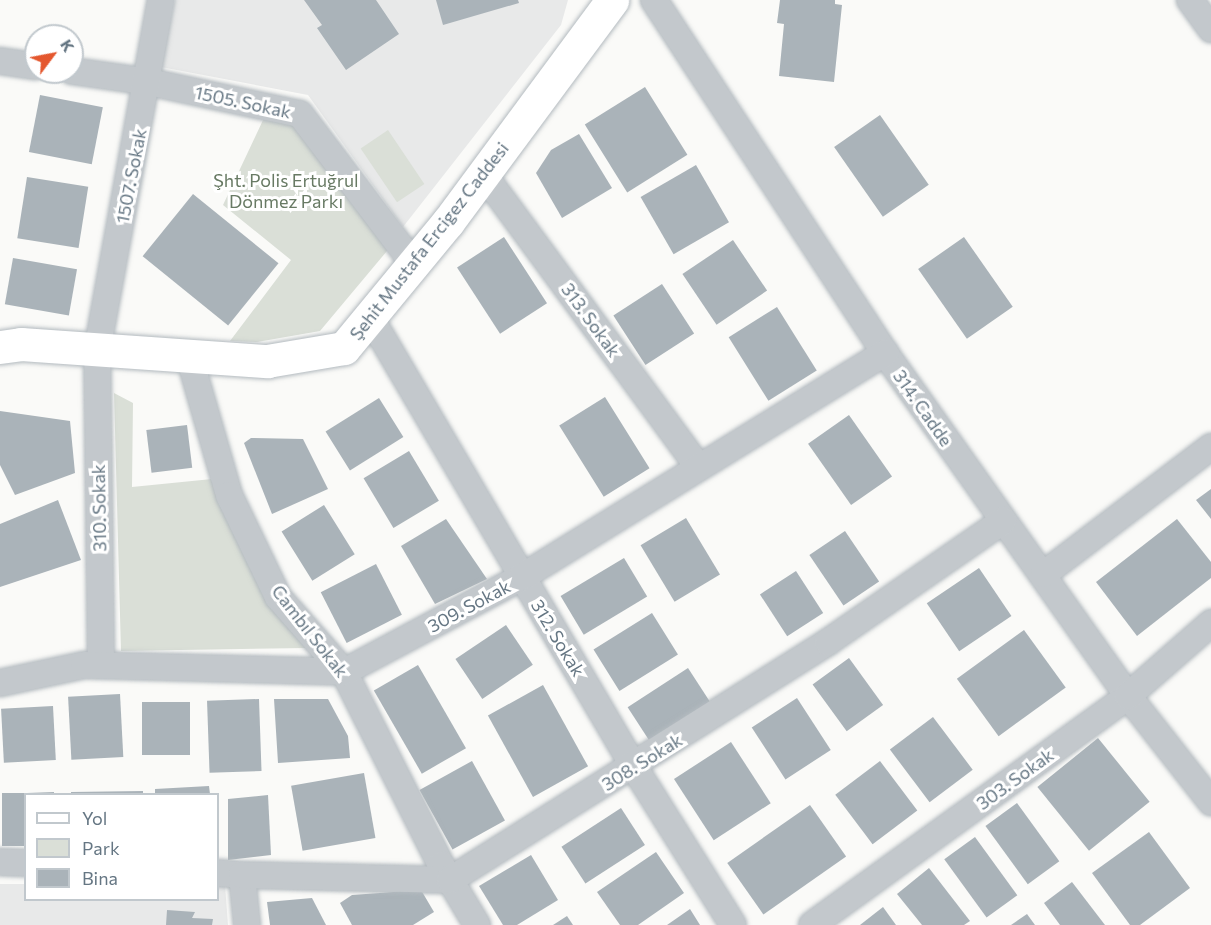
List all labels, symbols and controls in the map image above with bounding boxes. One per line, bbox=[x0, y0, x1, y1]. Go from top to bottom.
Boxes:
north arrow bbox=[24, 24, 84, 84]
text: K bbox=[57, 35, 79, 55]
street label: 1505. Sokak bbox=[193, 81, 293, 123]
street label: 1507. Sokak bbox=[111, 127, 151, 225]
street label: Şehit Mustafa Ercigez Caddesi bbox=[345, 138, 513, 344]
park label: Şht. Polis Ertuğrul Dönmez Parkı bbox=[213, 170, 359, 213]
street label: 313. Sokak bbox=[557, 279, 625, 361]
street label: 314. Cadde bbox=[889, 366, 957, 450]
street label: 310. Sokak bbox=[87, 464, 111, 552]
street label: 309. Sokak bbox=[424, 575, 514, 637]
street label: Cambıl Sokak bbox=[267, 581, 353, 681]
street label: 312. Sokak bbox=[527, 596, 589, 680]
street label: 308. Sokak bbox=[598, 729, 686, 795]
street label: 303. Sokak bbox=[972, 744, 1058, 814]
legend bbox=[24, 793, 219, 901]
text: Yol bbox=[82, 807, 107, 829]
text: Park bbox=[82, 837, 120, 859]
text: Bina bbox=[82, 867, 118, 889]

